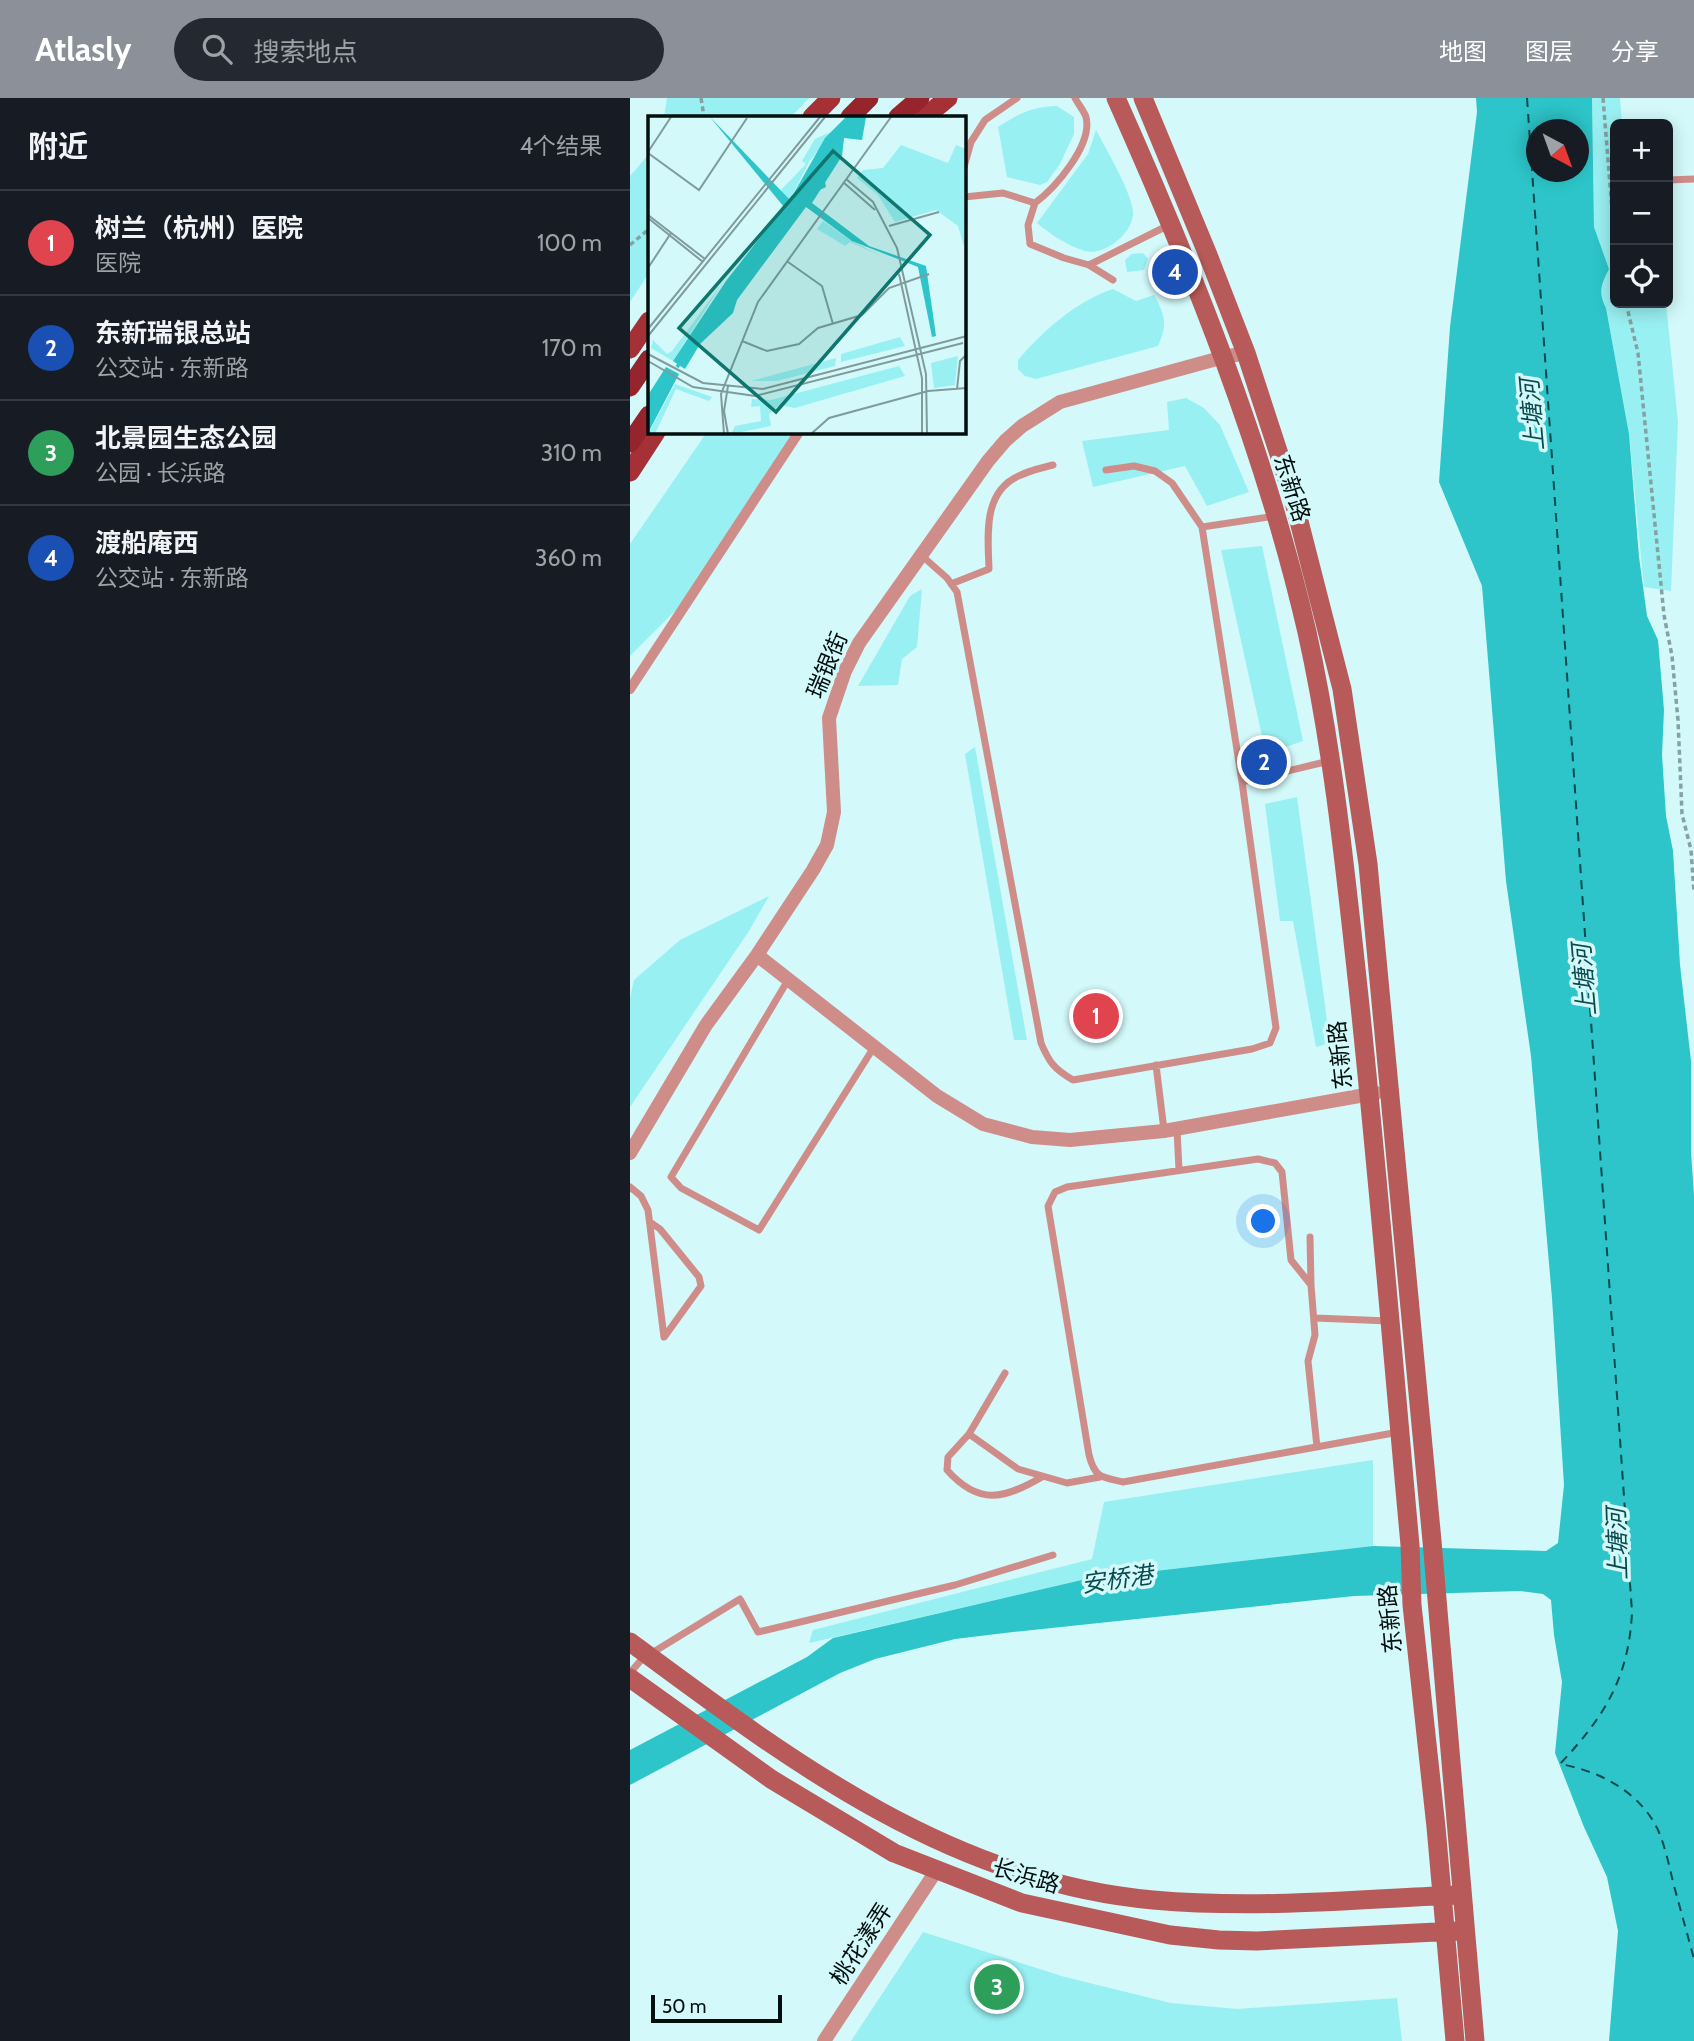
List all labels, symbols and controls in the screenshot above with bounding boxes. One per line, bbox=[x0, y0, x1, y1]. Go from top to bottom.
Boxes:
search box bbox=[174, 18, 664, 81]
text: Atlasly bbox=[35, 29, 132, 69]
icon: search bbox=[198, 30, 236, 68]
text: 搜索地点 bbox=[254, 36, 358, 68]
text: 地图 bbox=[1439, 37, 1487, 66]
text: 图层 bbox=[1525, 37, 1573, 66]
text: 分享 bbox=[1611, 37, 1659, 66]
inset map bbox=[648, 116, 966, 434]
north arrow bbox=[1526, 119, 1589, 182]
map controls bbox=[1610, 119, 1673, 308]
button: + bbox=[1610, 119, 1673, 182]
text: 附近 bbox=[28, 128, 88, 165]
text: 4个结果 bbox=[520, 132, 602, 160]
button: − bbox=[1610, 182, 1673, 245]
text: 树兰（杭州）医院 bbox=[95, 212, 303, 244]
text: 1 bbox=[47, 229, 55, 257]
text: 100 m bbox=[537, 229, 602, 257]
button: locate bbox=[1610, 245, 1673, 308]
pin: 4 bbox=[1152, 246, 1198, 298]
text: 医院 bbox=[95, 249, 141, 277]
text: 东新瑞银总站 bbox=[95, 317, 251, 349]
text: 2 bbox=[45, 334, 57, 362]
text: 170 m bbox=[542, 334, 602, 362]
text: 公交站 · 东新路 bbox=[95, 354, 249, 382]
water label: 上塘河 bbox=[1514, 374, 1550, 452]
text: 北景园生态公园 bbox=[95, 422, 277, 454]
text: 3 bbox=[45, 439, 57, 467]
text: 310 m bbox=[541, 439, 602, 467]
street label: 东新路 bbox=[1268, 451, 1316, 525]
text: 公园 · 长浜路 bbox=[95, 459, 226, 487]
text: 渡船庵西 bbox=[95, 527, 199, 559]
text: 4 bbox=[44, 544, 58, 572]
text: 360 m bbox=[535, 544, 602, 572]
text: 公交站 · 东新路 bbox=[95, 564, 249, 592]
street label: 瑞银街 bbox=[801, 628, 853, 702]
pin: 2 bbox=[1241, 736, 1287, 788]
water label: 上塘河 bbox=[1566, 939, 1602, 1017]
pin: 1 bbox=[1073, 990, 1119, 1042]
street label: 东新路 bbox=[1322, 1019, 1358, 1091]
your location bbox=[1246, 1204, 1280, 1238]
water label: 上塘河 bbox=[1601, 1504, 1633, 1580]
water label: 安桥港 bbox=[1079, 1559, 1158, 1598]
street label: 东新路 bbox=[1373, 1583, 1407, 1655]
street label: 长浜路 bbox=[989, 1853, 1063, 1899]
street label: 桃花漾弄 bbox=[824, 1898, 898, 1990]
pin: 3 bbox=[974, 1961, 1020, 2013]
scale bar bbox=[651, 1992, 782, 2024]
text: 50 m bbox=[662, 1995, 706, 2018]

